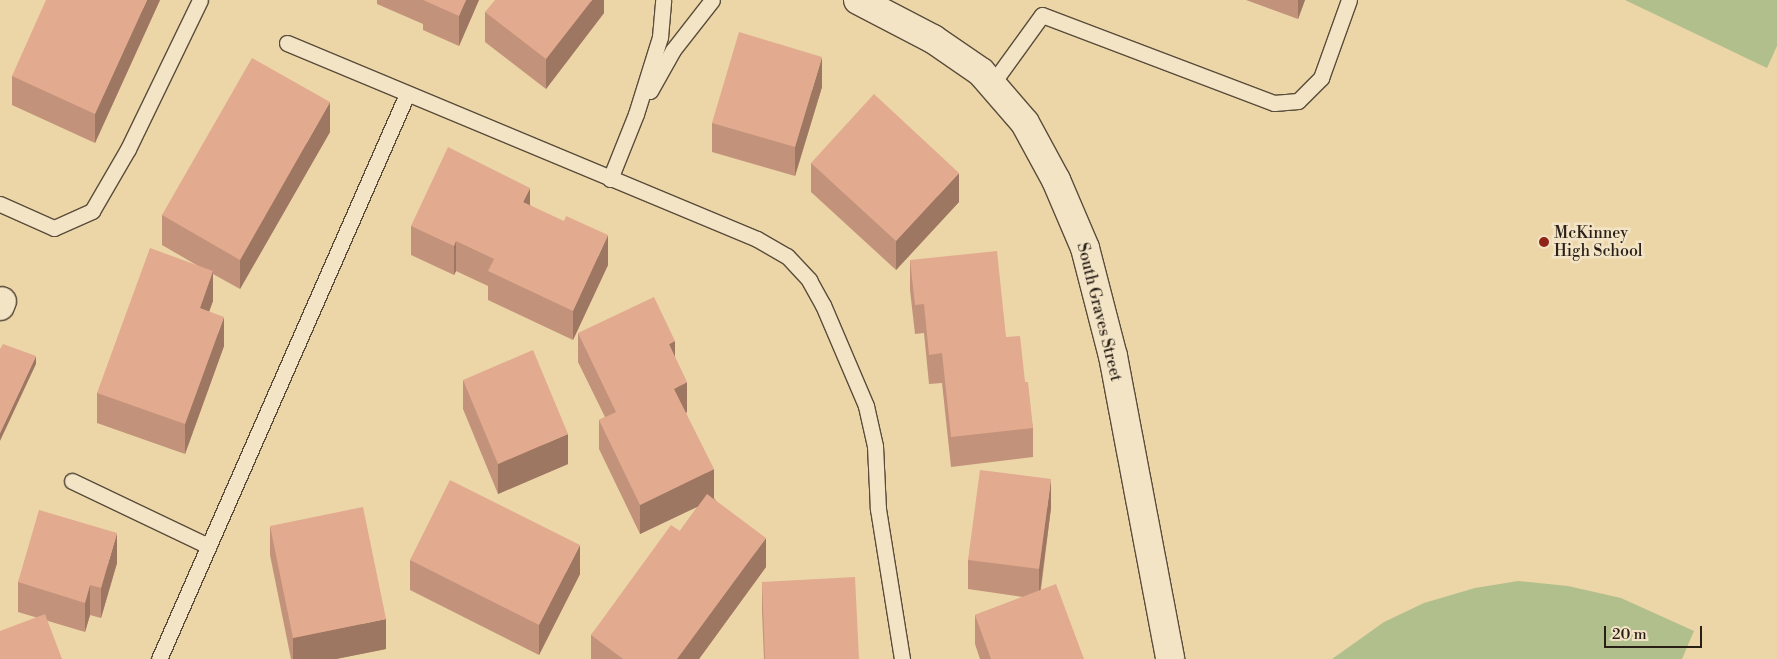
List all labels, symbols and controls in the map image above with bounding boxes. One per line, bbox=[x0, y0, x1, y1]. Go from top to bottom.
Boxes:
place label: McKinney High School bbox=[1554, 223, 1643, 261]
marker: McKinney High School bbox=[1538, 236, 1550, 248]
street label: South Graves Street bbox=[1072, 241, 1126, 383]
scale bar bbox=[1607, 616, 1704, 648]
text: 20 m bbox=[1612, 625, 1647, 644]

